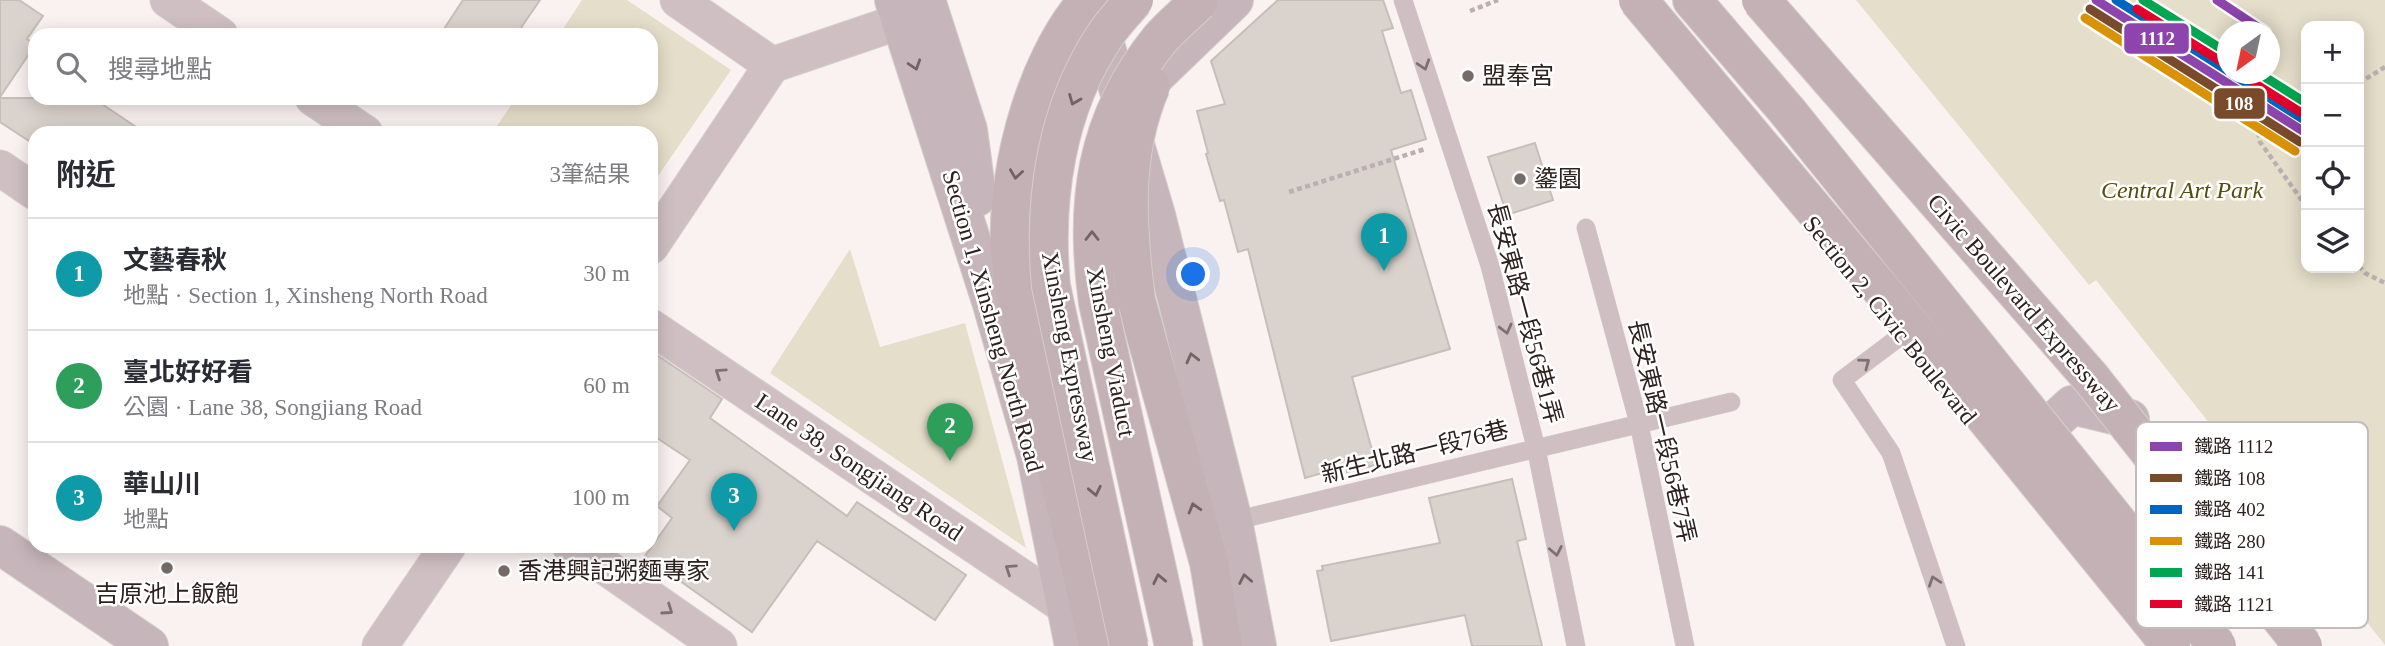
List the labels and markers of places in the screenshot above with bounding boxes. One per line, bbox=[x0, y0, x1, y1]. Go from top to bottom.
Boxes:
place label: 盟奉宮 bbox=[1482, 63, 1554, 89]
marker: 盟奉宮 bbox=[1460, 68, 1476, 84]
place label: 鍌園 bbox=[1534, 166, 1582, 192]
marker: 鍌園 bbox=[1512, 171, 1528, 187]
pin: 1 bbox=[1361, 213, 1407, 271]
pin: 2 bbox=[927, 403, 973, 461]
pin: 3 bbox=[711, 473, 757, 531]
place label: 香港興記粥麵專家 bbox=[518, 558, 710, 584]
marker: 吉原池上飯飽 bbox=[159, 560, 175, 576]
marker: 香港興記粥麵專家 bbox=[496, 563, 512, 579]
place label: 吉原池上飯飽 bbox=[95, 581, 239, 607]

